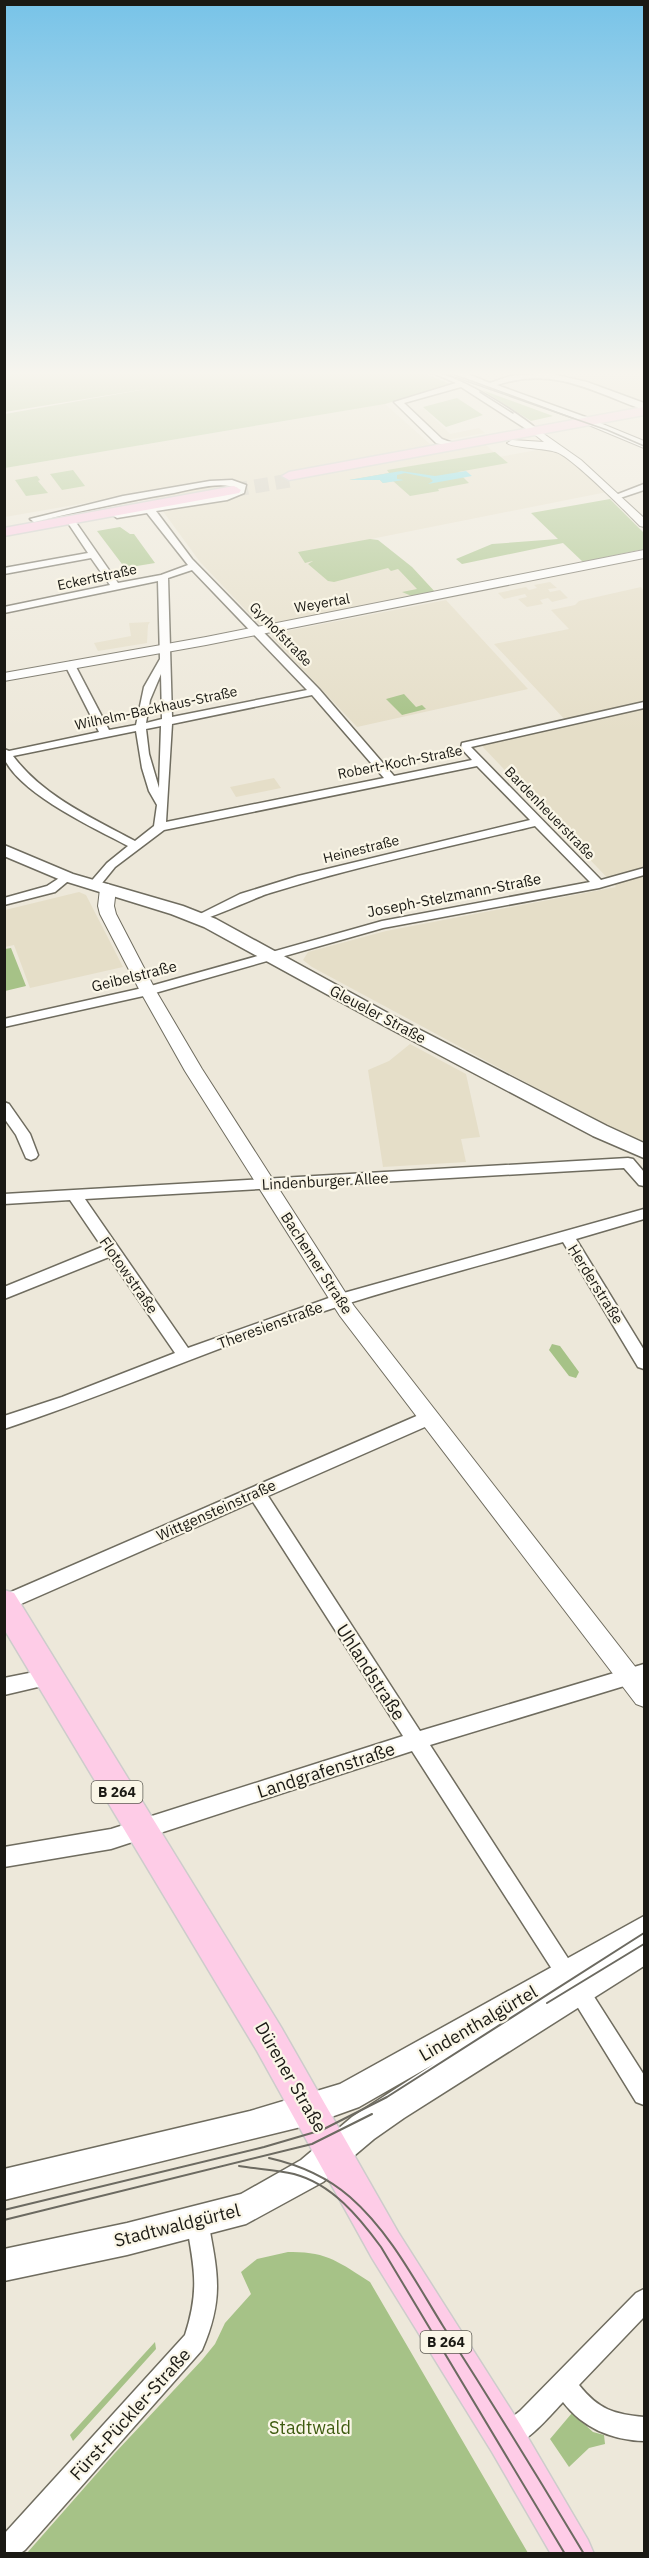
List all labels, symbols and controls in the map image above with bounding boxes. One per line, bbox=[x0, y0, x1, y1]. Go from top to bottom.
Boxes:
street label: Eckertstraße bbox=[56, 560, 139, 594]
street label: Weyertal bbox=[293, 589, 351, 617]
street label: Gyrhofstraße bbox=[246, 598, 316, 670]
street label: Wilhelm-Backhaus-Straße bbox=[73, 682, 239, 734]
street label: Robert-Koch-Straße bbox=[336, 741, 464, 783]
street label: Bardenheuerstraße bbox=[501, 763, 599, 864]
street label: Heinestraße bbox=[321, 831, 401, 867]
street label: Joseph-Stelzmann-Straße bbox=[365, 869, 543, 921]
street label: Geibelstraße bbox=[89, 956, 179, 996]
street label: Gleueler Straße bbox=[327, 981, 429, 1047]
street label: Lindenburger Allee bbox=[261, 1168, 389, 1194]
street label: Bachemer Straße bbox=[277, 1208, 357, 1318]
street label: Flotowstraße bbox=[96, 1233, 162, 1317]
street label: Herderstraße bbox=[564, 1241, 628, 1327]
street label: Theresienstraße bbox=[215, 1297, 325, 1353]
street label: Wittgensteinstraße bbox=[153, 1475, 279, 1545]
street label: Uhlandstraße bbox=[331, 1620, 411, 1725]
street label: Landgrafenstraße bbox=[254, 1737, 398, 1803]
road number: B 264 bbox=[92, 1781, 142, 1803]
street label: Lindenthalgürtel bbox=[415, 1980, 541, 2066]
street label: Dürener Straße bbox=[250, 2018, 332, 2137]
street label: Stadtwaldgürtel bbox=[112, 2198, 243, 2252]
road number: B 264 bbox=[420, 2331, 472, 2353]
street label: Fürst-Pückler-Straße bbox=[65, 2343, 196, 2485]
park label: Stadtwald bbox=[269, 2416, 351, 2439]

